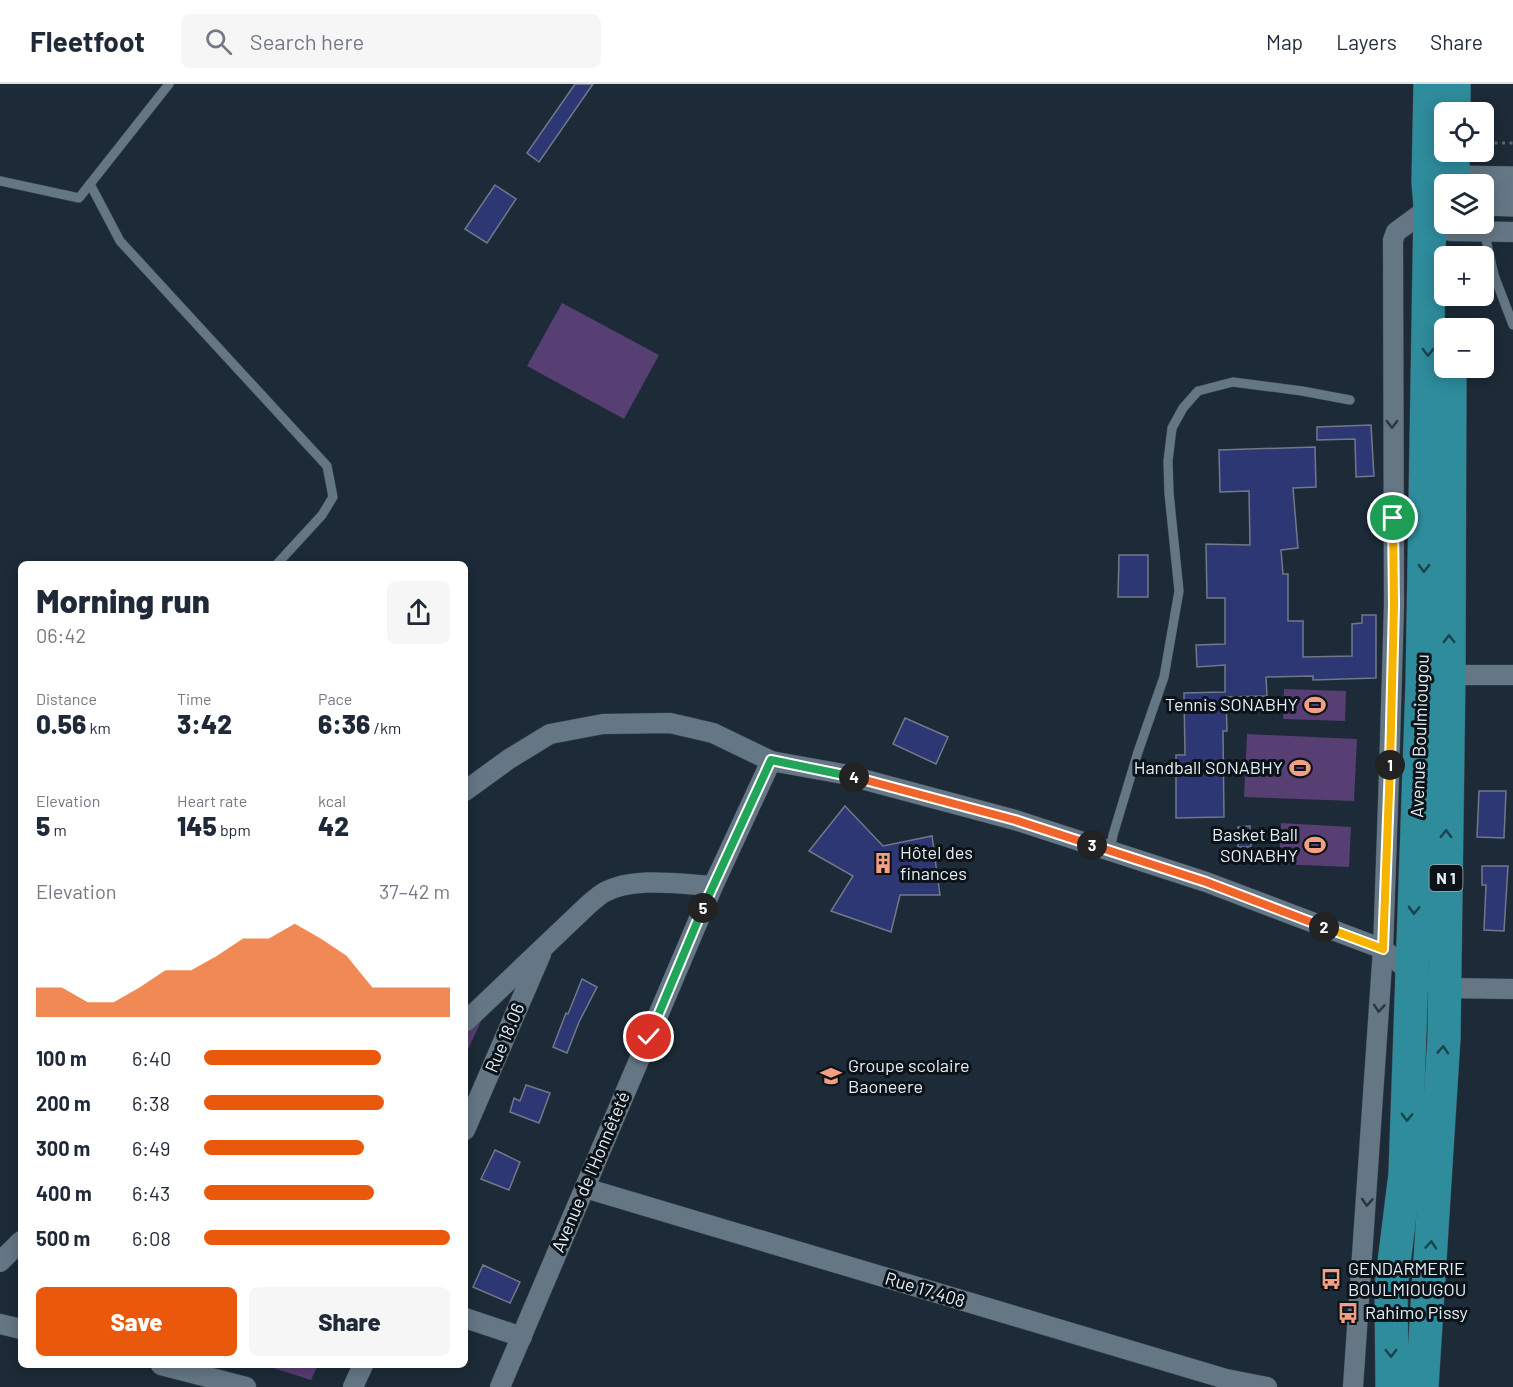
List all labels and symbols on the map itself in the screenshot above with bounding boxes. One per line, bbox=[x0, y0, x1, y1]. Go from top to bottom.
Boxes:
one-way arrow bbox=[1421, 348, 1434, 357]
one-way arrow bbox=[1386, 420, 1398, 429]
pin bbox=[1367, 492, 1418, 543]
one-way arrow bbox=[1418, 564, 1430, 573]
one-way arrow bbox=[1443, 635, 1455, 644]
street label: Avenue Boulmiougou bbox=[1405, 654, 1433, 818]
place label: Tennis SONABHY bbox=[1165, 693, 1298, 715]
sports icon: Tennis SONABHY bbox=[1303, 693, 1327, 717]
pin: 1 bbox=[1375, 750, 1405, 780]
place label: Handball SONABHY bbox=[1134, 756, 1283, 778]
sports icon: Handball SONABHY bbox=[1288, 756, 1312, 780]
pin: 4 bbox=[839, 762, 869, 792]
place label: Basket Ball SONABHY bbox=[1212, 823, 1298, 866]
pin: 3 bbox=[1077, 830, 1107, 860]
one-way arrow bbox=[1440, 830, 1452, 839]
sports icon: Basket Ball SONABHY bbox=[1303, 833, 1327, 857]
place label: Hôtel des finances bbox=[900, 841, 973, 884]
building icon: Hôtel des finances bbox=[871, 851, 895, 875]
road number: N 1 bbox=[1430, 865, 1462, 891]
pin: 5 bbox=[688, 893, 718, 923]
one-way arrow bbox=[1408, 906, 1421, 915]
pin: 2 bbox=[1309, 912, 1339, 942]
street label: Rue 18.06 bbox=[480, 1000, 529, 1076]
one-way arrow bbox=[1373, 1003, 1386, 1012]
pin bbox=[623, 1011, 674, 1062]
one-way arrow bbox=[1436, 1046, 1449, 1055]
place label: Groupe scolaire Baoneere bbox=[848, 1054, 970, 1097]
school or university icon: Groupe scolaire Baoneere bbox=[819, 1064, 843, 1088]
street label: Avenue de l'Honnêteté bbox=[546, 1088, 634, 1255]
one-way arrow bbox=[1400, 1112, 1413, 1121]
one-way arrow bbox=[1361, 1198, 1374, 1207]
one-way arrow bbox=[1424, 1240, 1437, 1249]
place label: GENDARMERIE BOULMIOUGOU bbox=[1348, 1257, 1466, 1300]
street label: Rue 17.408 bbox=[883, 1266, 968, 1312]
bus stop icon: GENDARMERIE BOULMIOUGOU bbox=[1319, 1267, 1343, 1291]
bus stop icon: Rahimo Pissy bbox=[1336, 1301, 1360, 1325]
place label: Rahimo Pissy bbox=[1365, 1301, 1468, 1323]
one-way arrow bbox=[1385, 1348, 1397, 1357]

